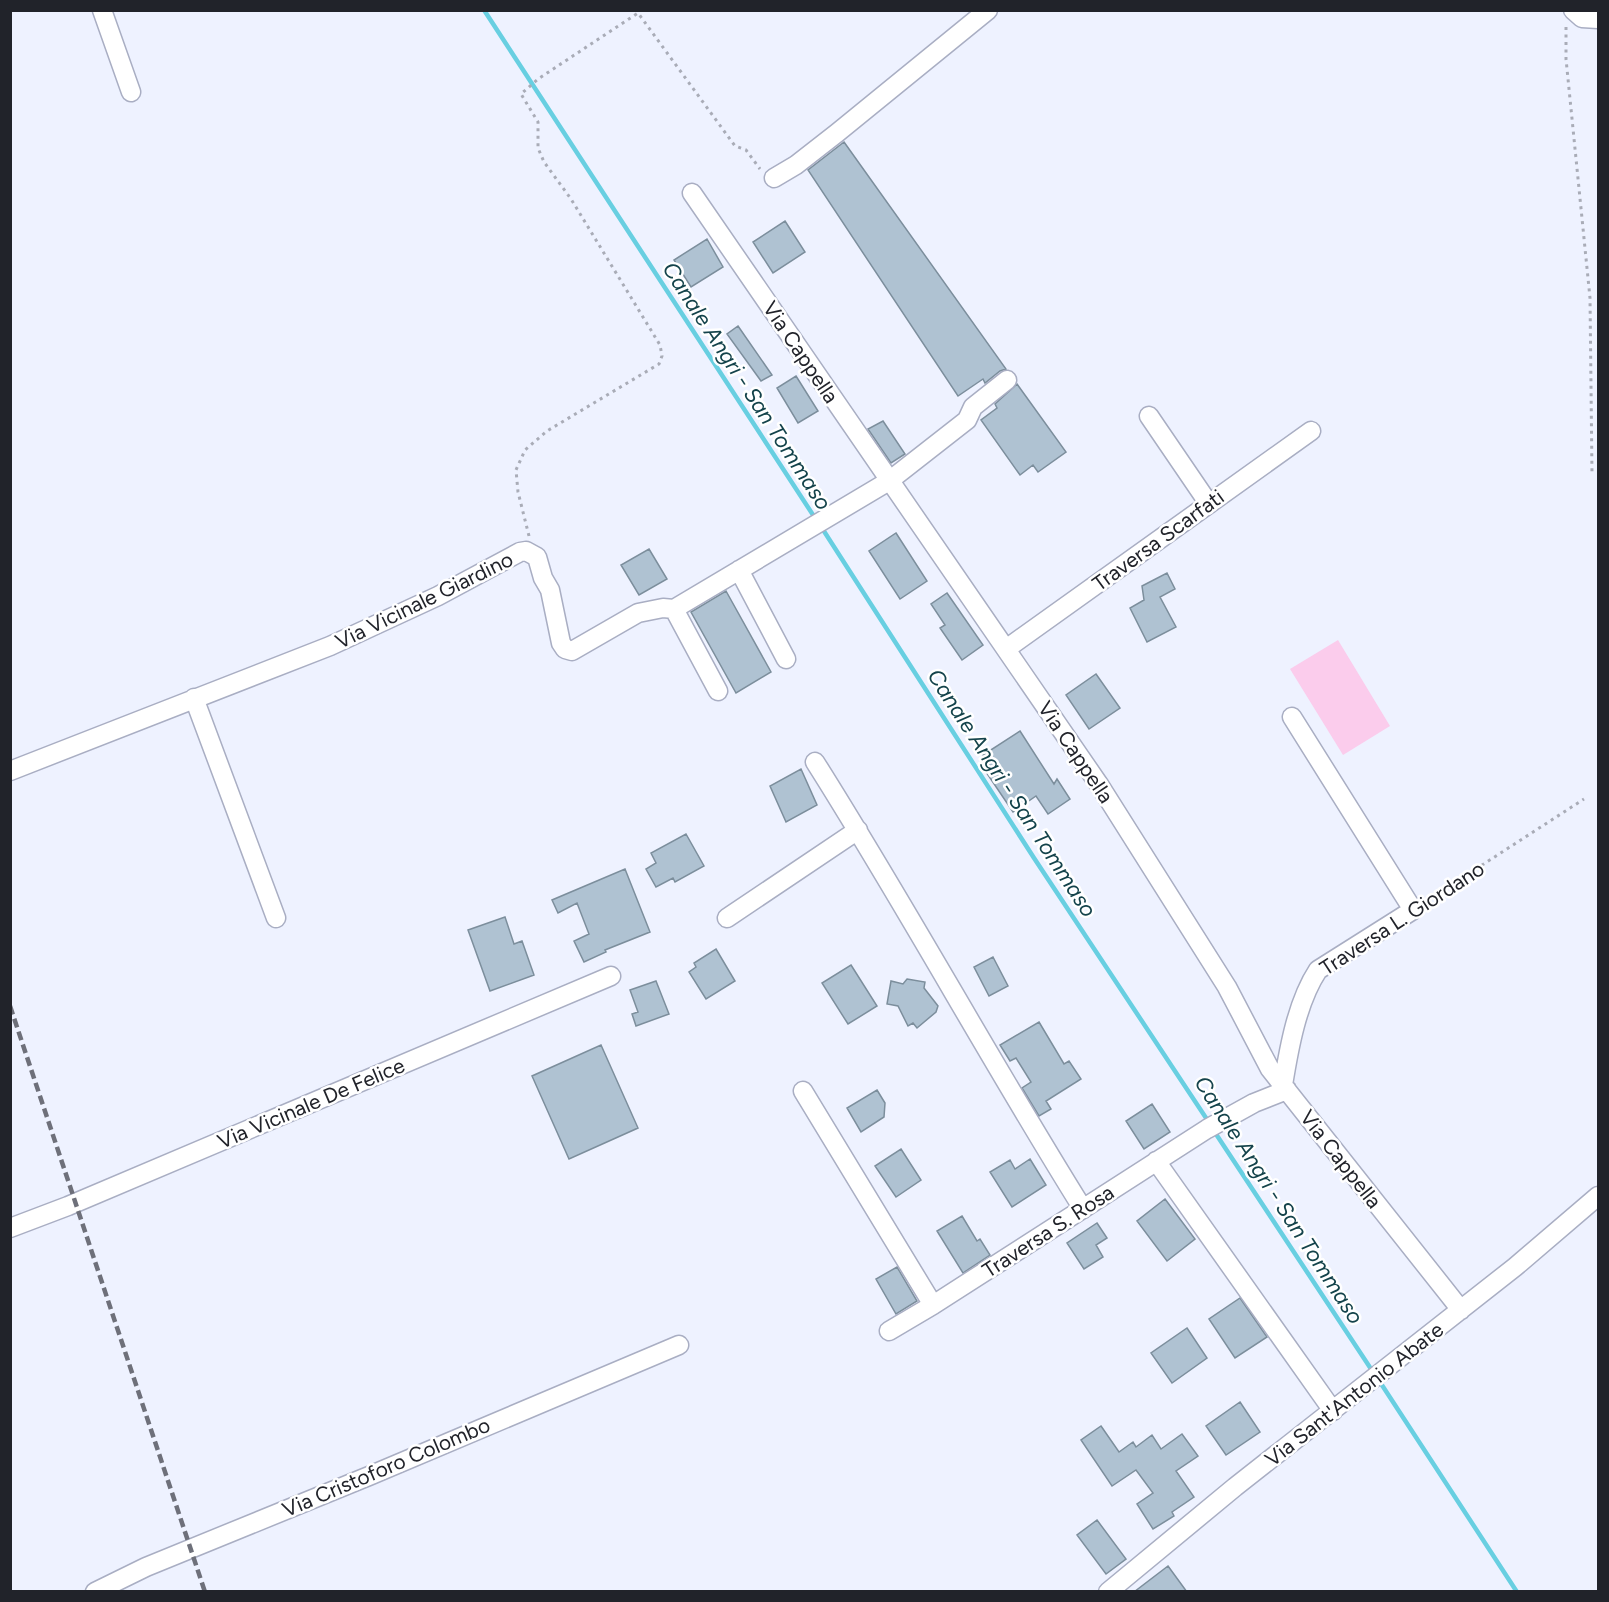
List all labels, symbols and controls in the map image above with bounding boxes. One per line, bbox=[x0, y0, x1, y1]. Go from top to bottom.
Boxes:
water label: Canale Angri - San Tommaso bbox=[657, 257, 837, 515]
street label: Via Cappella bbox=[758, 296, 844, 408]
street label: Traversa Scarfati bbox=[1087, 484, 1229, 596]
street label: Via Vicinale Giardino bbox=[331, 546, 517, 654]
water label: Canale Angri - San Tommaso bbox=[922, 664, 1102, 922]
street label: Via Cappella bbox=[1033, 696, 1119, 808]
street label: Traversa L. Giordano bbox=[1315, 856, 1489, 980]
street label: Via Vicinale De Felice bbox=[214, 1052, 408, 1154]
water label: Canale Angri - San Tommaso bbox=[1189, 1071, 1369, 1329]
street label: Via Cappella bbox=[1295, 1105, 1387, 1213]
street label: Traversa S. Rosa bbox=[978, 1179, 1118, 1283]
street label: Via Sant'Antonio Abate bbox=[1260, 1317, 1448, 1471]
street label: Via Cristoforo Colombo bbox=[278, 1412, 494, 1522]

